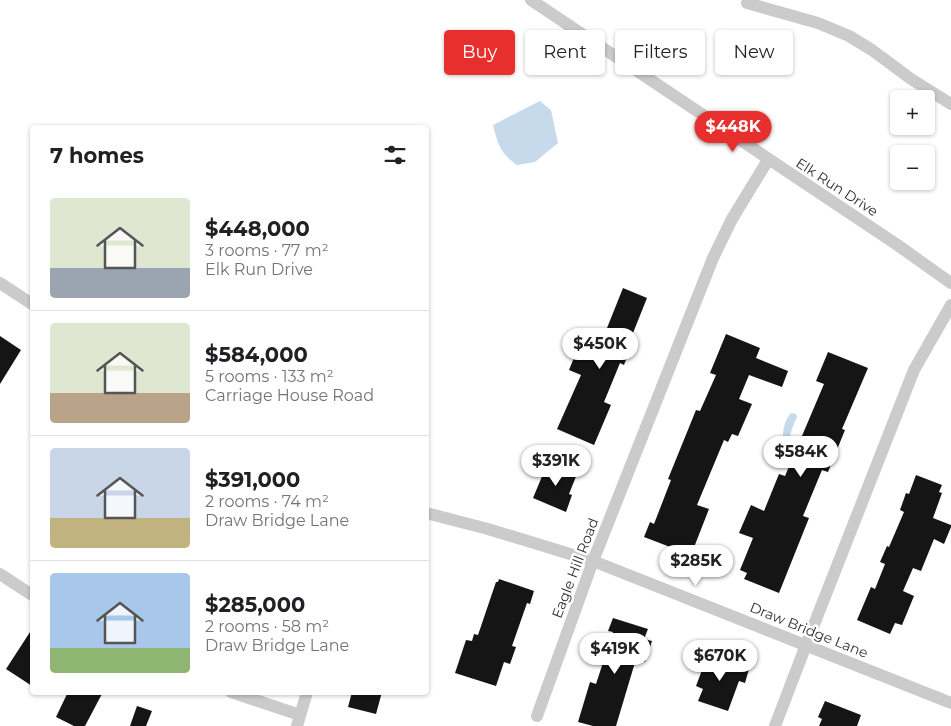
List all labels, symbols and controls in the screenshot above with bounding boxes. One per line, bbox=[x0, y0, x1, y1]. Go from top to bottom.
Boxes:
chip: Buy bbox=[444, 30, 515, 75]
chip: Rent bbox=[525, 30, 605, 75]
chip: Filters bbox=[615, 30, 705, 75]
chip: New bbox=[715, 30, 793, 75]
map controls bbox=[890, 90, 935, 190]
button: + bbox=[890, 90, 935, 135]
pin: $448K bbox=[698, 110, 768, 153]
text: $448K bbox=[706, 117, 760, 136]
icon: filters bbox=[381, 141, 409, 169]
text: 7 homes bbox=[50, 143, 144, 168]
button: − bbox=[890, 145, 935, 190]
street label: Elk Run Drive bbox=[792, 154, 882, 220]
text: $448,000 bbox=[205, 216, 310, 241]
icon: home bbox=[90, 218, 150, 278]
text: 3 rooms · 77 m² bbox=[205, 241, 329, 260]
text: Elk Run Drive bbox=[205, 260, 313, 279]
pin: $450K bbox=[565, 328, 635, 370]
text: $450K bbox=[573, 334, 627, 353]
text: $584,000 bbox=[205, 342, 308, 367]
icon: home bbox=[90, 343, 150, 403]
text: 5 rooms · 133 m² bbox=[205, 367, 334, 386]
text: Carriage House Road bbox=[205, 386, 374, 405]
pin: $584K bbox=[766, 436, 836, 478]
text: $584K bbox=[774, 442, 828, 461]
pin: $391K bbox=[521, 444, 591, 487]
text: $391K bbox=[532, 451, 580, 470]
text: $391,000 bbox=[205, 467, 300, 492]
icon: home bbox=[90, 468, 150, 528]
text: 2 rooms · 74 m² bbox=[205, 492, 329, 511]
text: Draw Bridge Lane bbox=[205, 511, 349, 530]
street label: Eagle Hill Road bbox=[548, 515, 602, 621]
pin: $285K bbox=[661, 544, 731, 587]
text: $285K bbox=[670, 551, 722, 570]
text: $285,000 bbox=[205, 592, 305, 617]
icon: home bbox=[90, 593, 150, 653]
street label: Draw Bridge Lane bbox=[747, 598, 871, 662]
text: 2 rooms · 58 m² bbox=[205, 617, 329, 636]
pin: $419K bbox=[580, 632, 650, 675]
text: Draw Bridge Lane bbox=[205, 636, 349, 655]
text: $419K bbox=[590, 639, 640, 658]
pin: $670K bbox=[685, 640, 755, 682]
text: $670K bbox=[694, 646, 746, 665]

